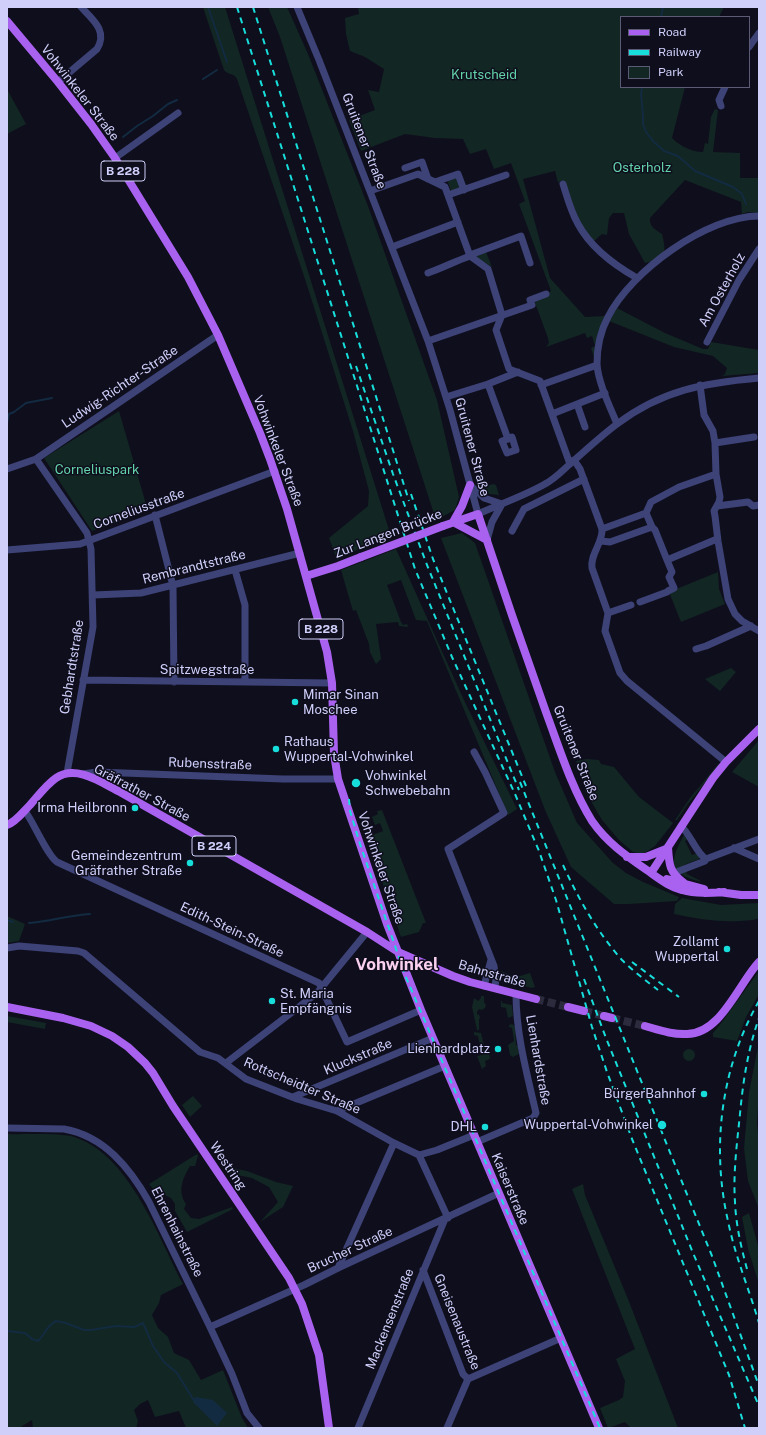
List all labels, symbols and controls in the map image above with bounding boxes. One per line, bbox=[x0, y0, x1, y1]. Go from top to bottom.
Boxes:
legend bbox=[620, 16, 750, 88]
text: Road bbox=[658, 25, 686, 39]
street label: Vohwinkeler Straße bbox=[38, 42, 122, 144]
text: Railway bbox=[658, 45, 701, 59]
text: Park bbox=[658, 65, 684, 79]
park label: Krutscheid bbox=[451, 67, 517, 83]
street label: Gruitener Straße bbox=[339, 91, 389, 191]
park label: Osterholz bbox=[613, 160, 671, 176]
road number: B 228 bbox=[101, 161, 145, 181]
street label: Am Osterholz bbox=[695, 250, 749, 330]
street label: Ludwig-Richter-Straße bbox=[59, 342, 181, 432]
street label: Vohwinkeler Straße bbox=[250, 393, 306, 509]
street label: Gruitener Straße bbox=[451, 396, 493, 498]
park label: Corneliuspark bbox=[55, 462, 139, 478]
street label: Corneliusstraße bbox=[91, 485, 187, 533]
street label: Zur Langen Brücke bbox=[332, 506, 444, 562]
street label: Rembrandtstraße bbox=[141, 547, 247, 587]
street label: Gebhardtstraße bbox=[57, 619, 87, 715]
road number: B 228 bbox=[299, 619, 343, 639]
street label: Spitzwegstraße bbox=[160, 662, 254, 678]
place label: Mimar Sinan Moschee bbox=[303, 687, 379, 718]
marker: Mimar Sinan Moschee bbox=[290, 697, 300, 707]
street label: Gruitener Straße bbox=[550, 703, 602, 803]
place label: Rathaus Wuppertal-Vohwinkel bbox=[284, 734, 414, 765]
marker: Rathaus Wuppertal-Vohwinkel bbox=[271, 744, 281, 754]
street label: Rubensstraße bbox=[168, 755, 252, 773]
street label: Gräfrather Straße bbox=[91, 761, 193, 825]
place label: Vohwinkel Schwebebahn bbox=[365, 768, 450, 799]
marker: Vohwinkel Schwebebahn bbox=[350, 777, 362, 789]
place label: Irma Heilbronn bbox=[37, 800, 127, 816]
marker: Irma Heilbronn bbox=[130, 803, 140, 813]
street label: Vohwinkeler Straße bbox=[354, 810, 408, 926]
road number: B 224 bbox=[192, 836, 236, 856]
place label: Gemeindezentrum Gräfrather Straße bbox=[71, 848, 182, 879]
marker: Gemeindezentrum Gräfrather Straße bbox=[185, 858, 195, 868]
street label: Edith-Stein-Straße bbox=[178, 899, 286, 961]
place label: Zollamt Wuppertal bbox=[655, 934, 719, 965]
marker: Zollamt Wuppertal bbox=[722, 944, 732, 954]
district label: Vohwinkel bbox=[355, 955, 439, 975]
street label: Bahnstraße bbox=[457, 957, 527, 991]
place label: St. Maria Empfängnis bbox=[280, 986, 352, 1017]
marker: St. Maria Empfängnis bbox=[267, 996, 277, 1006]
street label: Lienhardstraße bbox=[522, 1014, 554, 1106]
street label: Kluckstraße bbox=[321, 1036, 395, 1078]
place label: Lienhardplatz bbox=[407, 1041, 490, 1057]
marker: Lienhardplatz bbox=[493, 1044, 503, 1054]
street label: Rottscheidter Straße bbox=[241, 1054, 363, 1118]
place label: BürgerBahnhof bbox=[604, 1086, 696, 1102]
marker: BürgerBahnhof bbox=[699, 1089, 709, 1099]
place label: Wuppertal-Vohwinkel bbox=[523, 1117, 653, 1133]
place label: DHL bbox=[451, 1119, 477, 1135]
marker: Wuppertal-Vohwinkel bbox=[656, 1119, 668, 1131]
marker: DHL bbox=[480, 1122, 490, 1132]
street label: Westring bbox=[206, 1139, 250, 1193]
street label: Kaiserstraße bbox=[488, 1151, 532, 1227]
street label: Ehrenhainstraße bbox=[148, 1184, 206, 1280]
street label: Brucher Straße bbox=[305, 1223, 395, 1277]
street label: Mackensenstraße bbox=[363, 1266, 417, 1372]
street label: Gneisenaustraße bbox=[431, 1272, 483, 1372]

